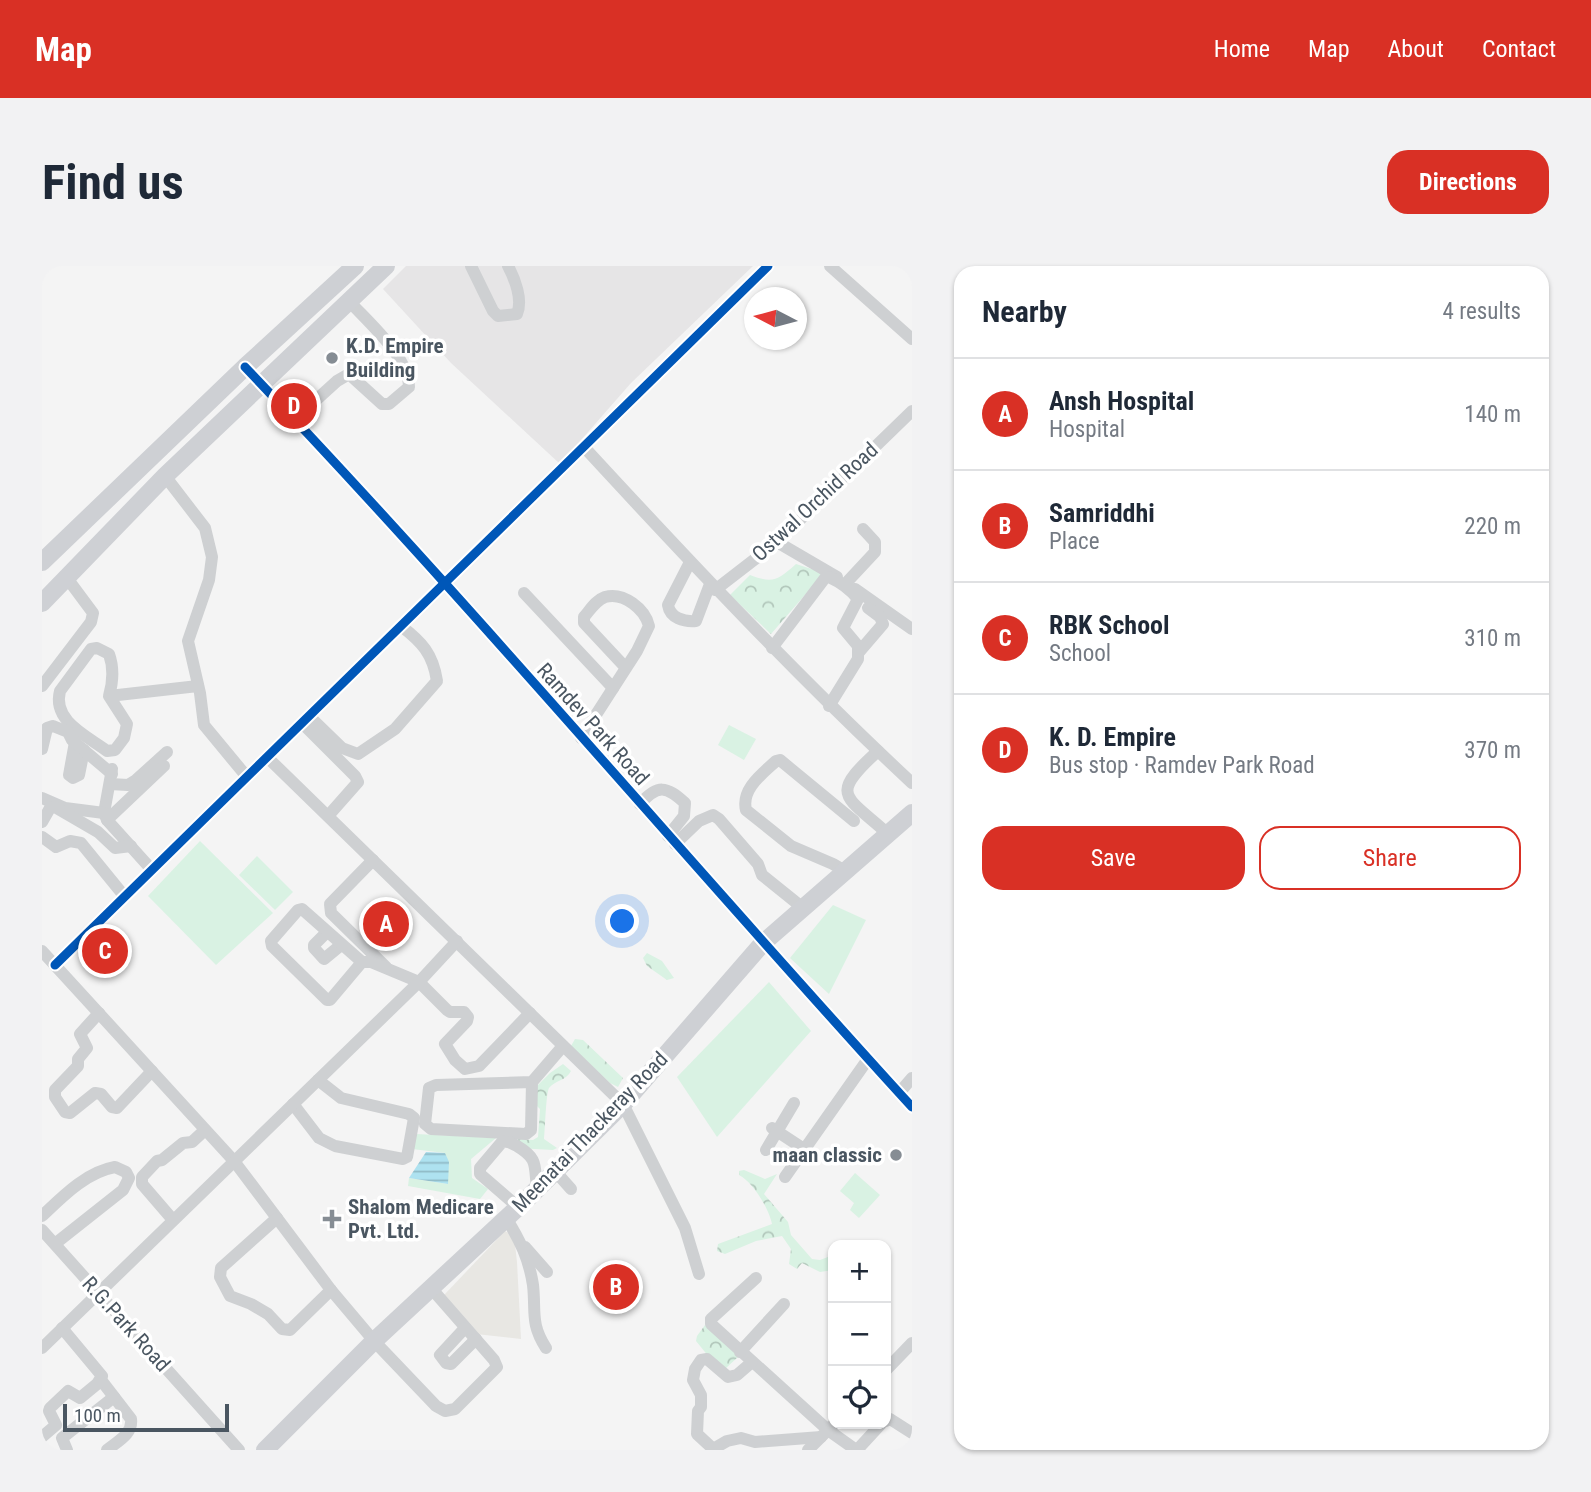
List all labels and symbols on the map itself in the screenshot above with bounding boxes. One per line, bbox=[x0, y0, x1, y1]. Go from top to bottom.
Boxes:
north arrow bbox=[744, 287, 807, 350]
place label: K.D. Empire Building bbox=[346, 334, 444, 382]
marker: K.D. Empire Building bbox=[324, 350, 340, 366]
pin: D bbox=[271, 380, 317, 432]
street label: Ostwal Orchid Road bbox=[747, 438, 883, 566]
street label: Ramdev Park Road bbox=[532, 658, 654, 790]
pin: A bbox=[363, 898, 409, 950]
your location bbox=[605, 904, 639, 938]
pin: C bbox=[82, 925, 128, 977]
street label: Meenatai Thackeray Road bbox=[507, 1047, 673, 1217]
place label: maan classic bbox=[773, 1143, 882, 1167]
marker: maan classic bbox=[888, 1147, 904, 1163]
place label: Shalom Medicare Pvt. Ltd. bbox=[348, 1195, 494, 1243]
marker: Shalom Medicare Pvt. Ltd. bbox=[322, 1209, 342, 1229]
pin: B bbox=[593, 1261, 639, 1313]
street label: R.G.Park Road bbox=[77, 1272, 175, 1376]
scale bar bbox=[63, 1401, 229, 1433]

